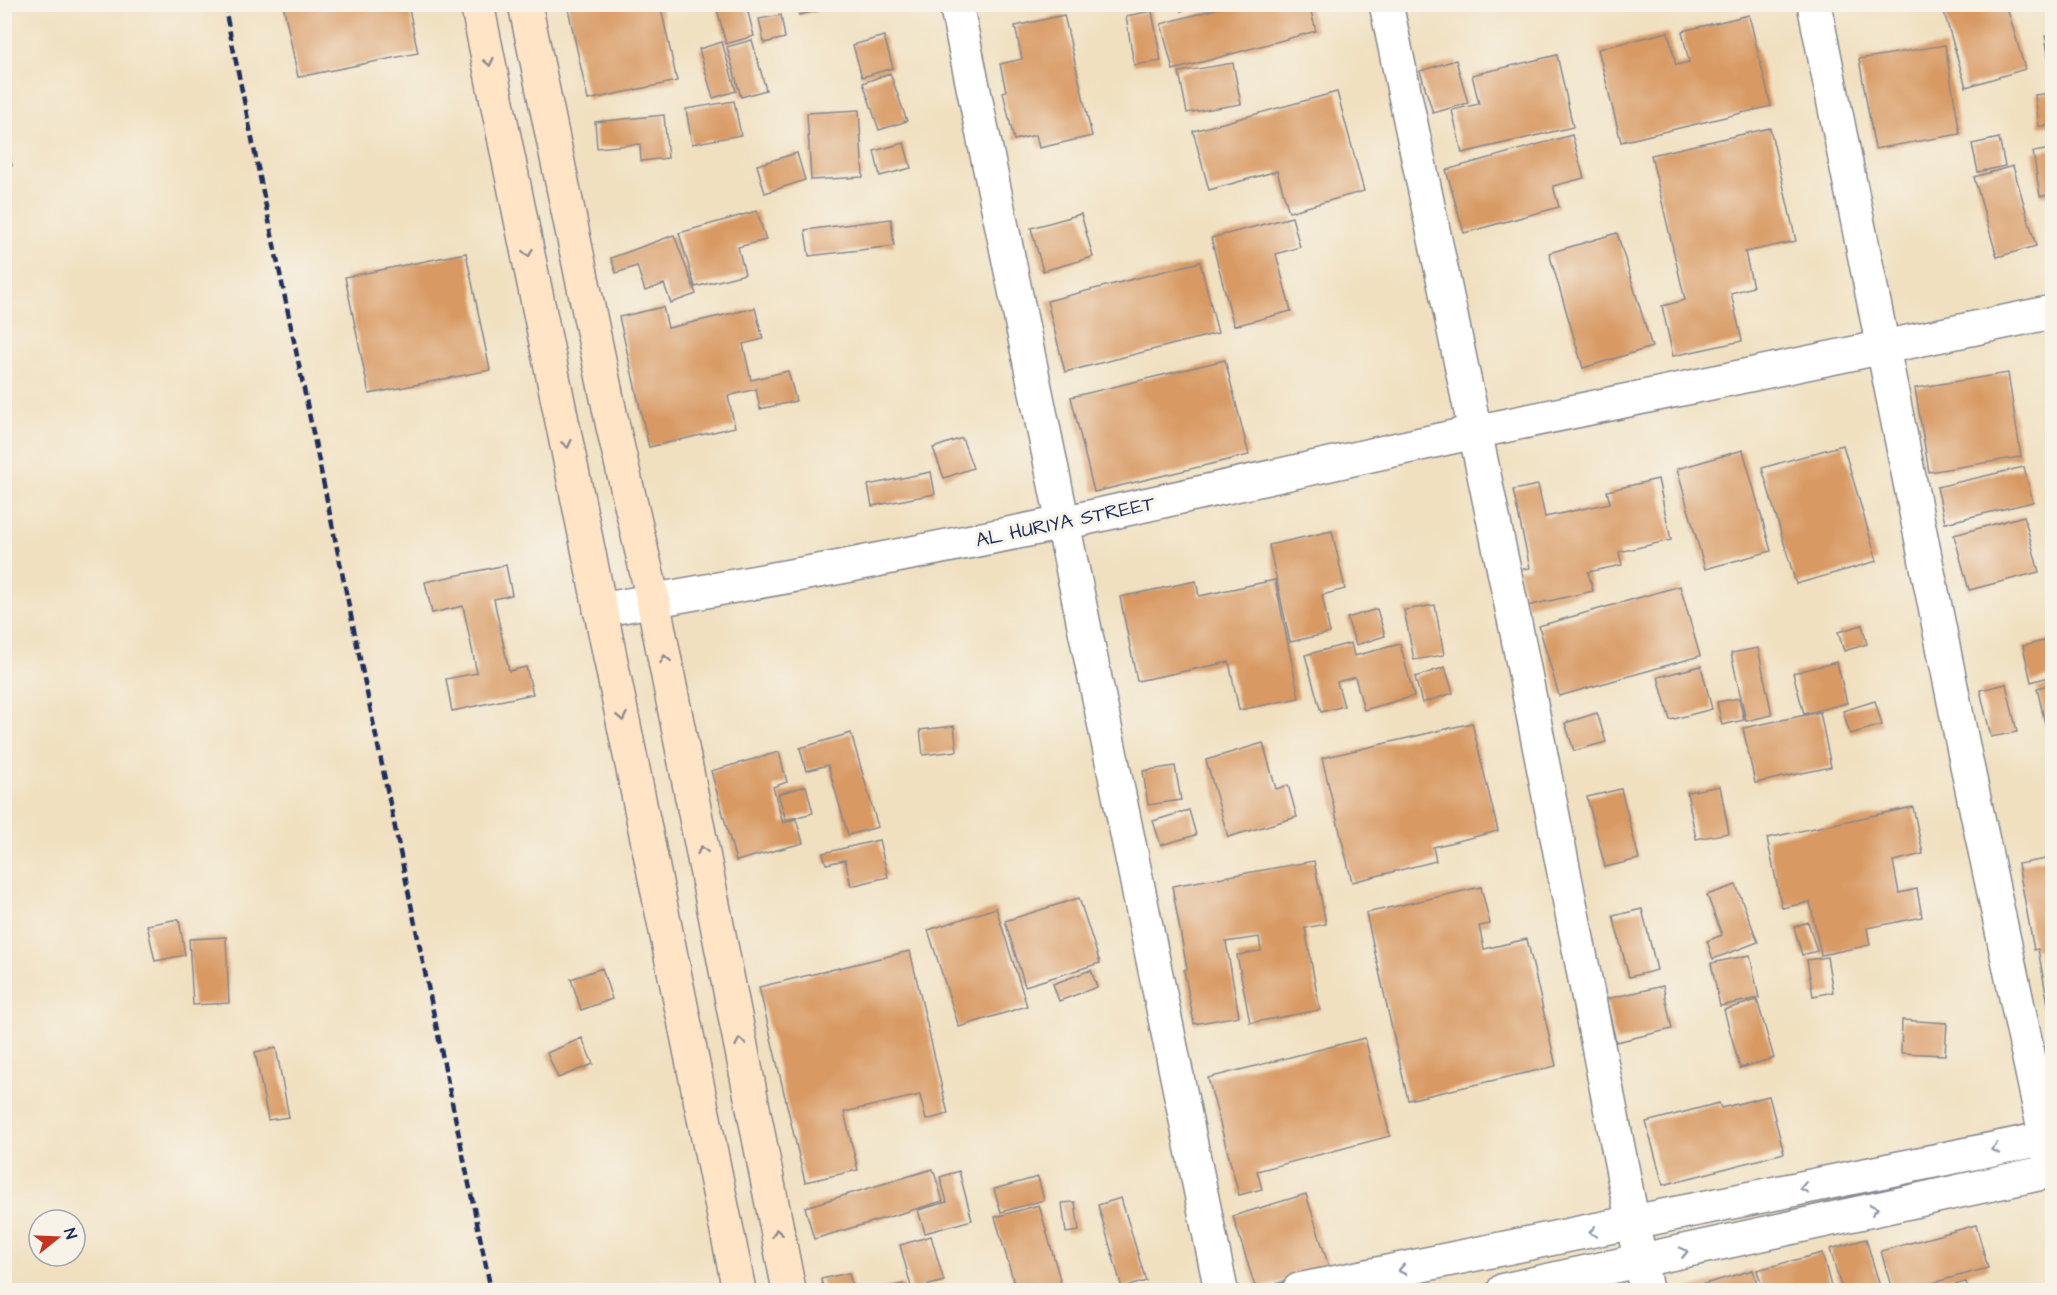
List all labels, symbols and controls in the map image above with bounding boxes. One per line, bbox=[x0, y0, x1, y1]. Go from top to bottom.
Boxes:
one-way arrow bbox=[482, 56, 495, 66]
one-way arrow bbox=[521, 248, 534, 258]
one-way arrow bbox=[559, 439, 572, 449]
street label: AL HURIYA STREET bbox=[973, 489, 1158, 555]
one-way arrow bbox=[659, 654, 672, 664]
one-way arrow bbox=[615, 712, 628, 722]
one-way arrow bbox=[696, 846, 709, 856]
one-way arrow bbox=[734, 1037, 747, 1047]
one-way arrow bbox=[1990, 1142, 2000, 1155]
one-way arrow bbox=[1799, 1181, 1809, 1194]
one-way arrow bbox=[1869, 1203, 1879, 1216]
north arrow bbox=[27, 1208, 87, 1268]
one-way arrow bbox=[1588, 1225, 1598, 1238]
text: N bbox=[58, 1226, 82, 1242]
one-way arrow bbox=[771, 1228, 784, 1238]
one-way arrow bbox=[1679, 1246, 1689, 1259]
one-way arrow bbox=[1397, 1263, 1407, 1276]

